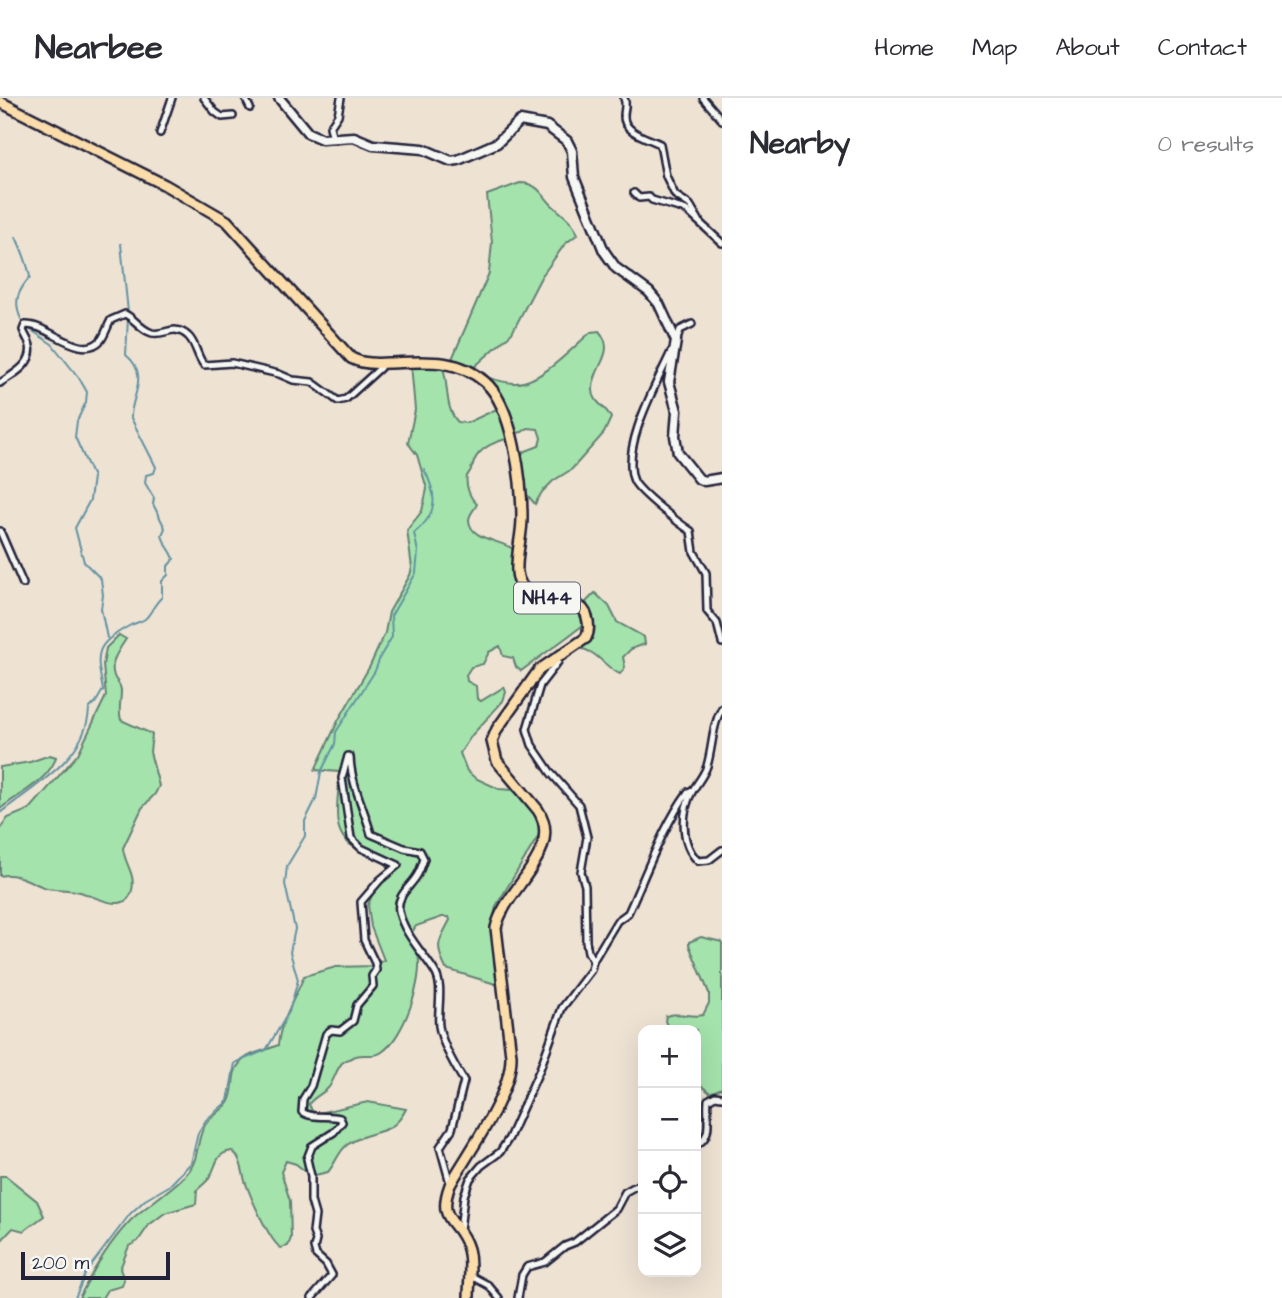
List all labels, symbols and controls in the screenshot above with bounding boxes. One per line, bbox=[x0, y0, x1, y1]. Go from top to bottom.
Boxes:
text: Nearbee bbox=[35, 25, 163, 71]
text: Home bbox=[874, 31, 934, 65]
text: Map bbox=[972, 31, 1017, 65]
text: About bbox=[1055, 31, 1120, 65]
text: Contact bbox=[1158, 31, 1247, 65]
text: Nearby bbox=[750, 123, 850, 165]
text: 0 results bbox=[1157, 128, 1254, 160]
road number: NH44 bbox=[514, 583, 580, 614]
map controls bbox=[638, 1025, 701, 1277]
button: + bbox=[638, 1025, 701, 1088]
button: − bbox=[638, 1088, 701, 1151]
button: locate bbox=[638, 1151, 701, 1214]
button: layers bbox=[638, 1214, 701, 1277]
scale bar bbox=[21, 1249, 170, 1281]
text: 200 m bbox=[32, 1250, 89, 1277]

